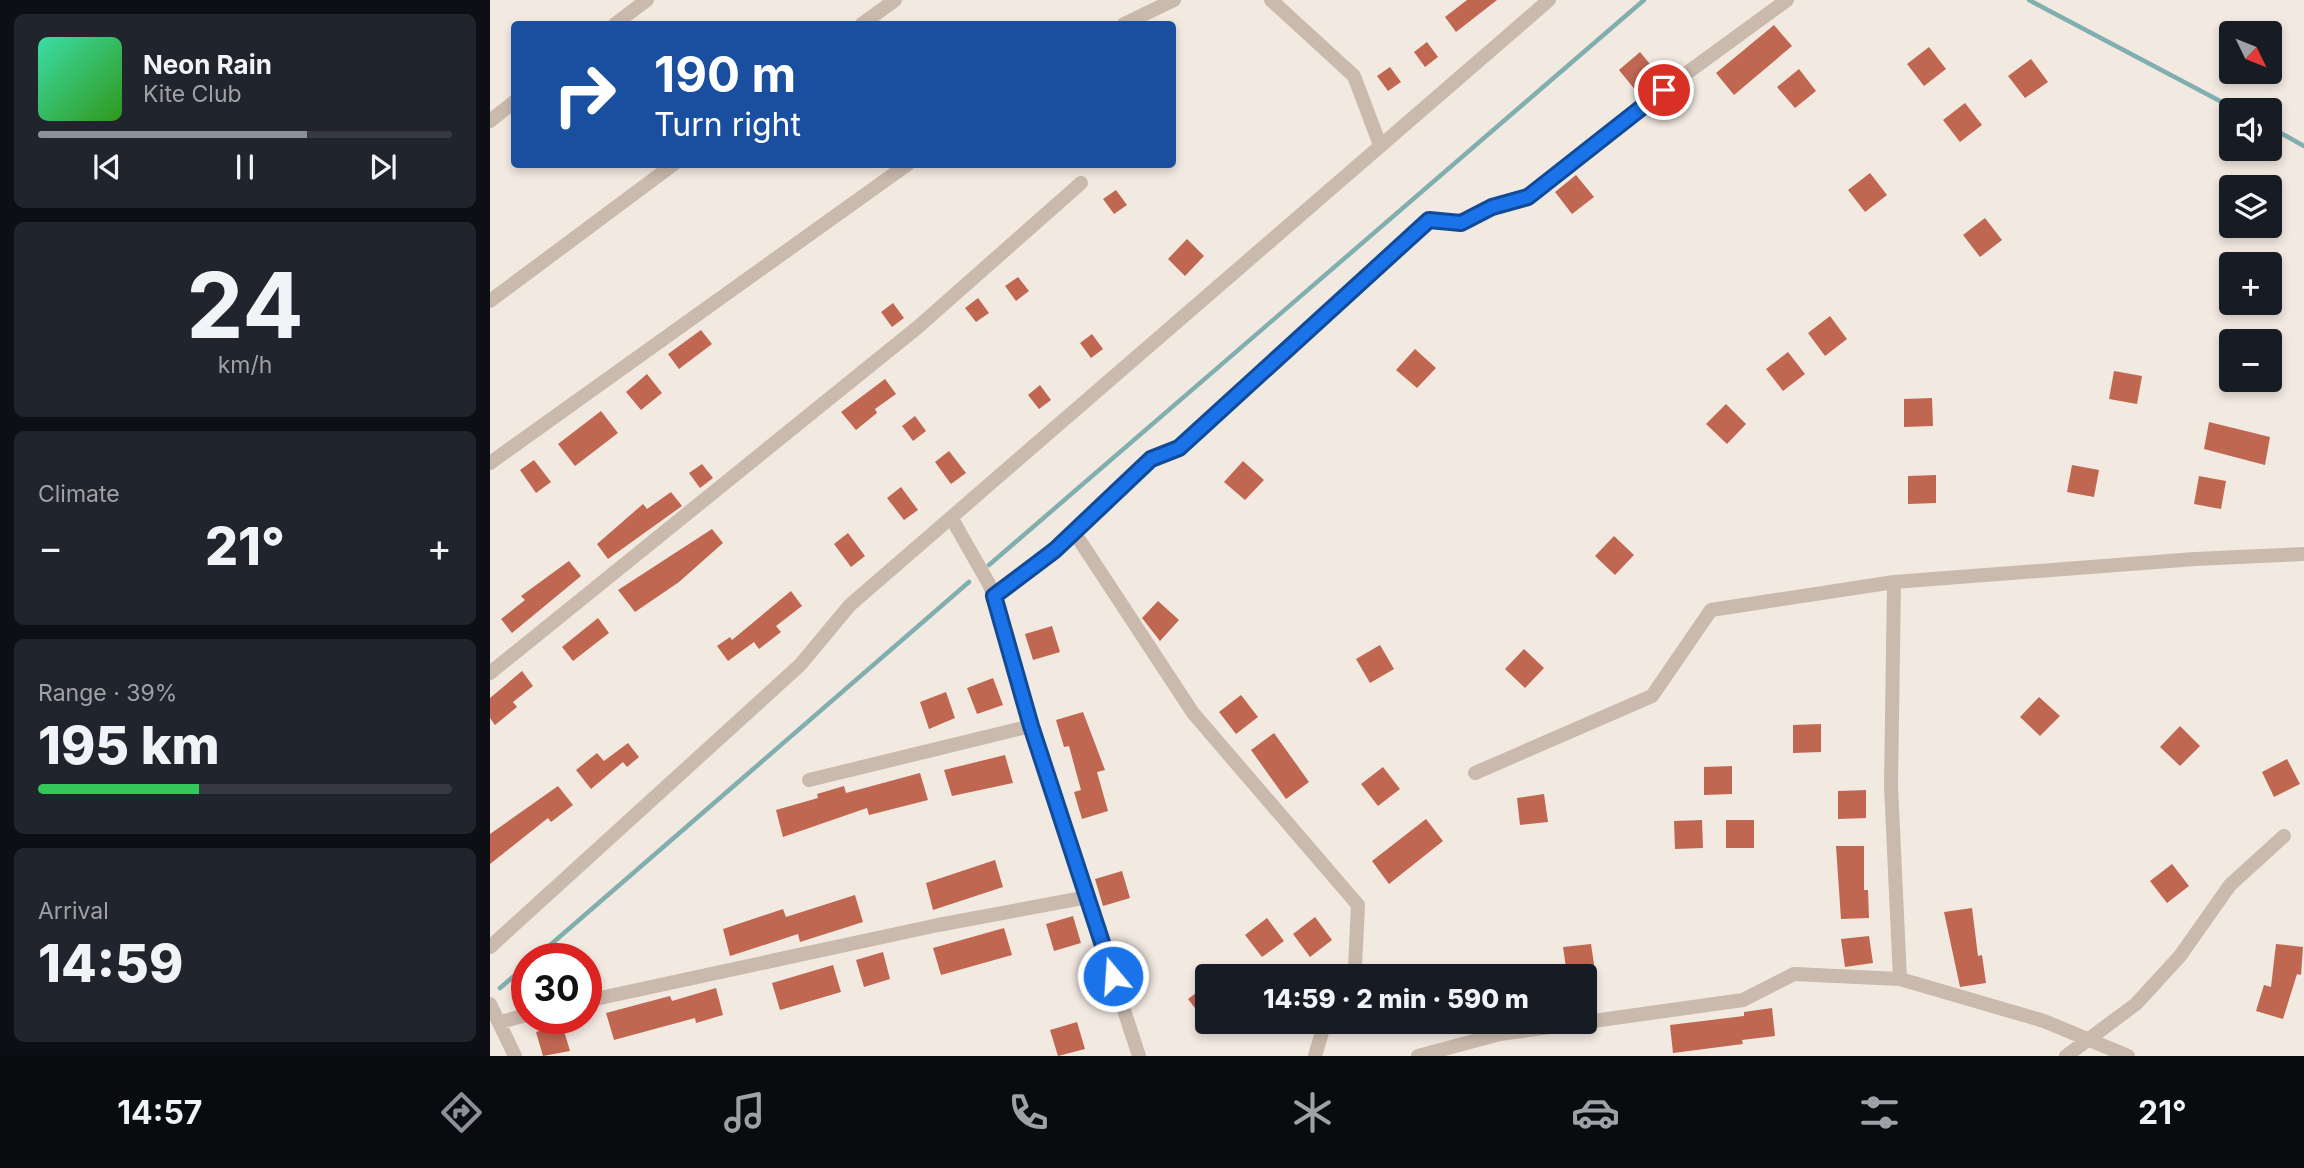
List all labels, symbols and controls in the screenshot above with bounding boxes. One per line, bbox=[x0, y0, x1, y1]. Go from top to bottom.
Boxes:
north arrow bbox=[2219, 21, 2282, 84]
map controls bbox=[2219, 21, 2282, 392]
text: 190 m bbox=[654, 45, 796, 104]
text: Neon Rain bbox=[143, 49, 272, 80]
icon: right bbox=[539, 49, 630, 140]
pin bbox=[1634, 60, 1694, 120]
icon: arrive bbox=[1645, 71, 1683, 109]
text: Kite Club bbox=[143, 80, 242, 108]
button: sound bbox=[2219, 98, 2282, 161]
text: Turn right bbox=[654, 105, 801, 144]
icon: previous bbox=[88, 148, 126, 186]
icon: pause bbox=[226, 148, 264, 186]
icon: next bbox=[364, 148, 402, 186]
button: layers bbox=[2219, 175, 2282, 238]
text: 24 bbox=[186, 250, 304, 360]
button: + bbox=[2219, 252, 2282, 315]
button: − bbox=[2219, 329, 2282, 392]
text: km/h bbox=[218, 351, 272, 379]
text: Climate bbox=[38, 480, 120, 508]
text: 21° bbox=[205, 515, 285, 578]
text: − bbox=[38, 524, 63, 570]
text: + bbox=[427, 524, 452, 570]
text: Range · 39% bbox=[38, 679, 177, 707]
text: 195 km bbox=[38, 714, 220, 777]
text: Arrival bbox=[38, 897, 109, 925]
text: 14:59 bbox=[38, 932, 183, 995]
position arrow bbox=[1076, 939, 1150, 1013]
speed limit sign: 30 bbox=[511, 943, 602, 1034]
text: 14:59 · 2 min · 590 m bbox=[1263, 983, 1529, 1014]
icon: directions bbox=[437, 1088, 486, 1137]
icon: music bbox=[720, 1088, 769, 1137]
icon: phone bbox=[1004, 1088, 1053, 1137]
icon: climate bbox=[1288, 1088, 1337, 1137]
icon: car bbox=[1571, 1088, 1620, 1137]
icon: filters bbox=[1855, 1088, 1904, 1137]
text: 14:57 bbox=[117, 1093, 202, 1132]
text: 21° bbox=[2138, 1093, 2187, 1132]

